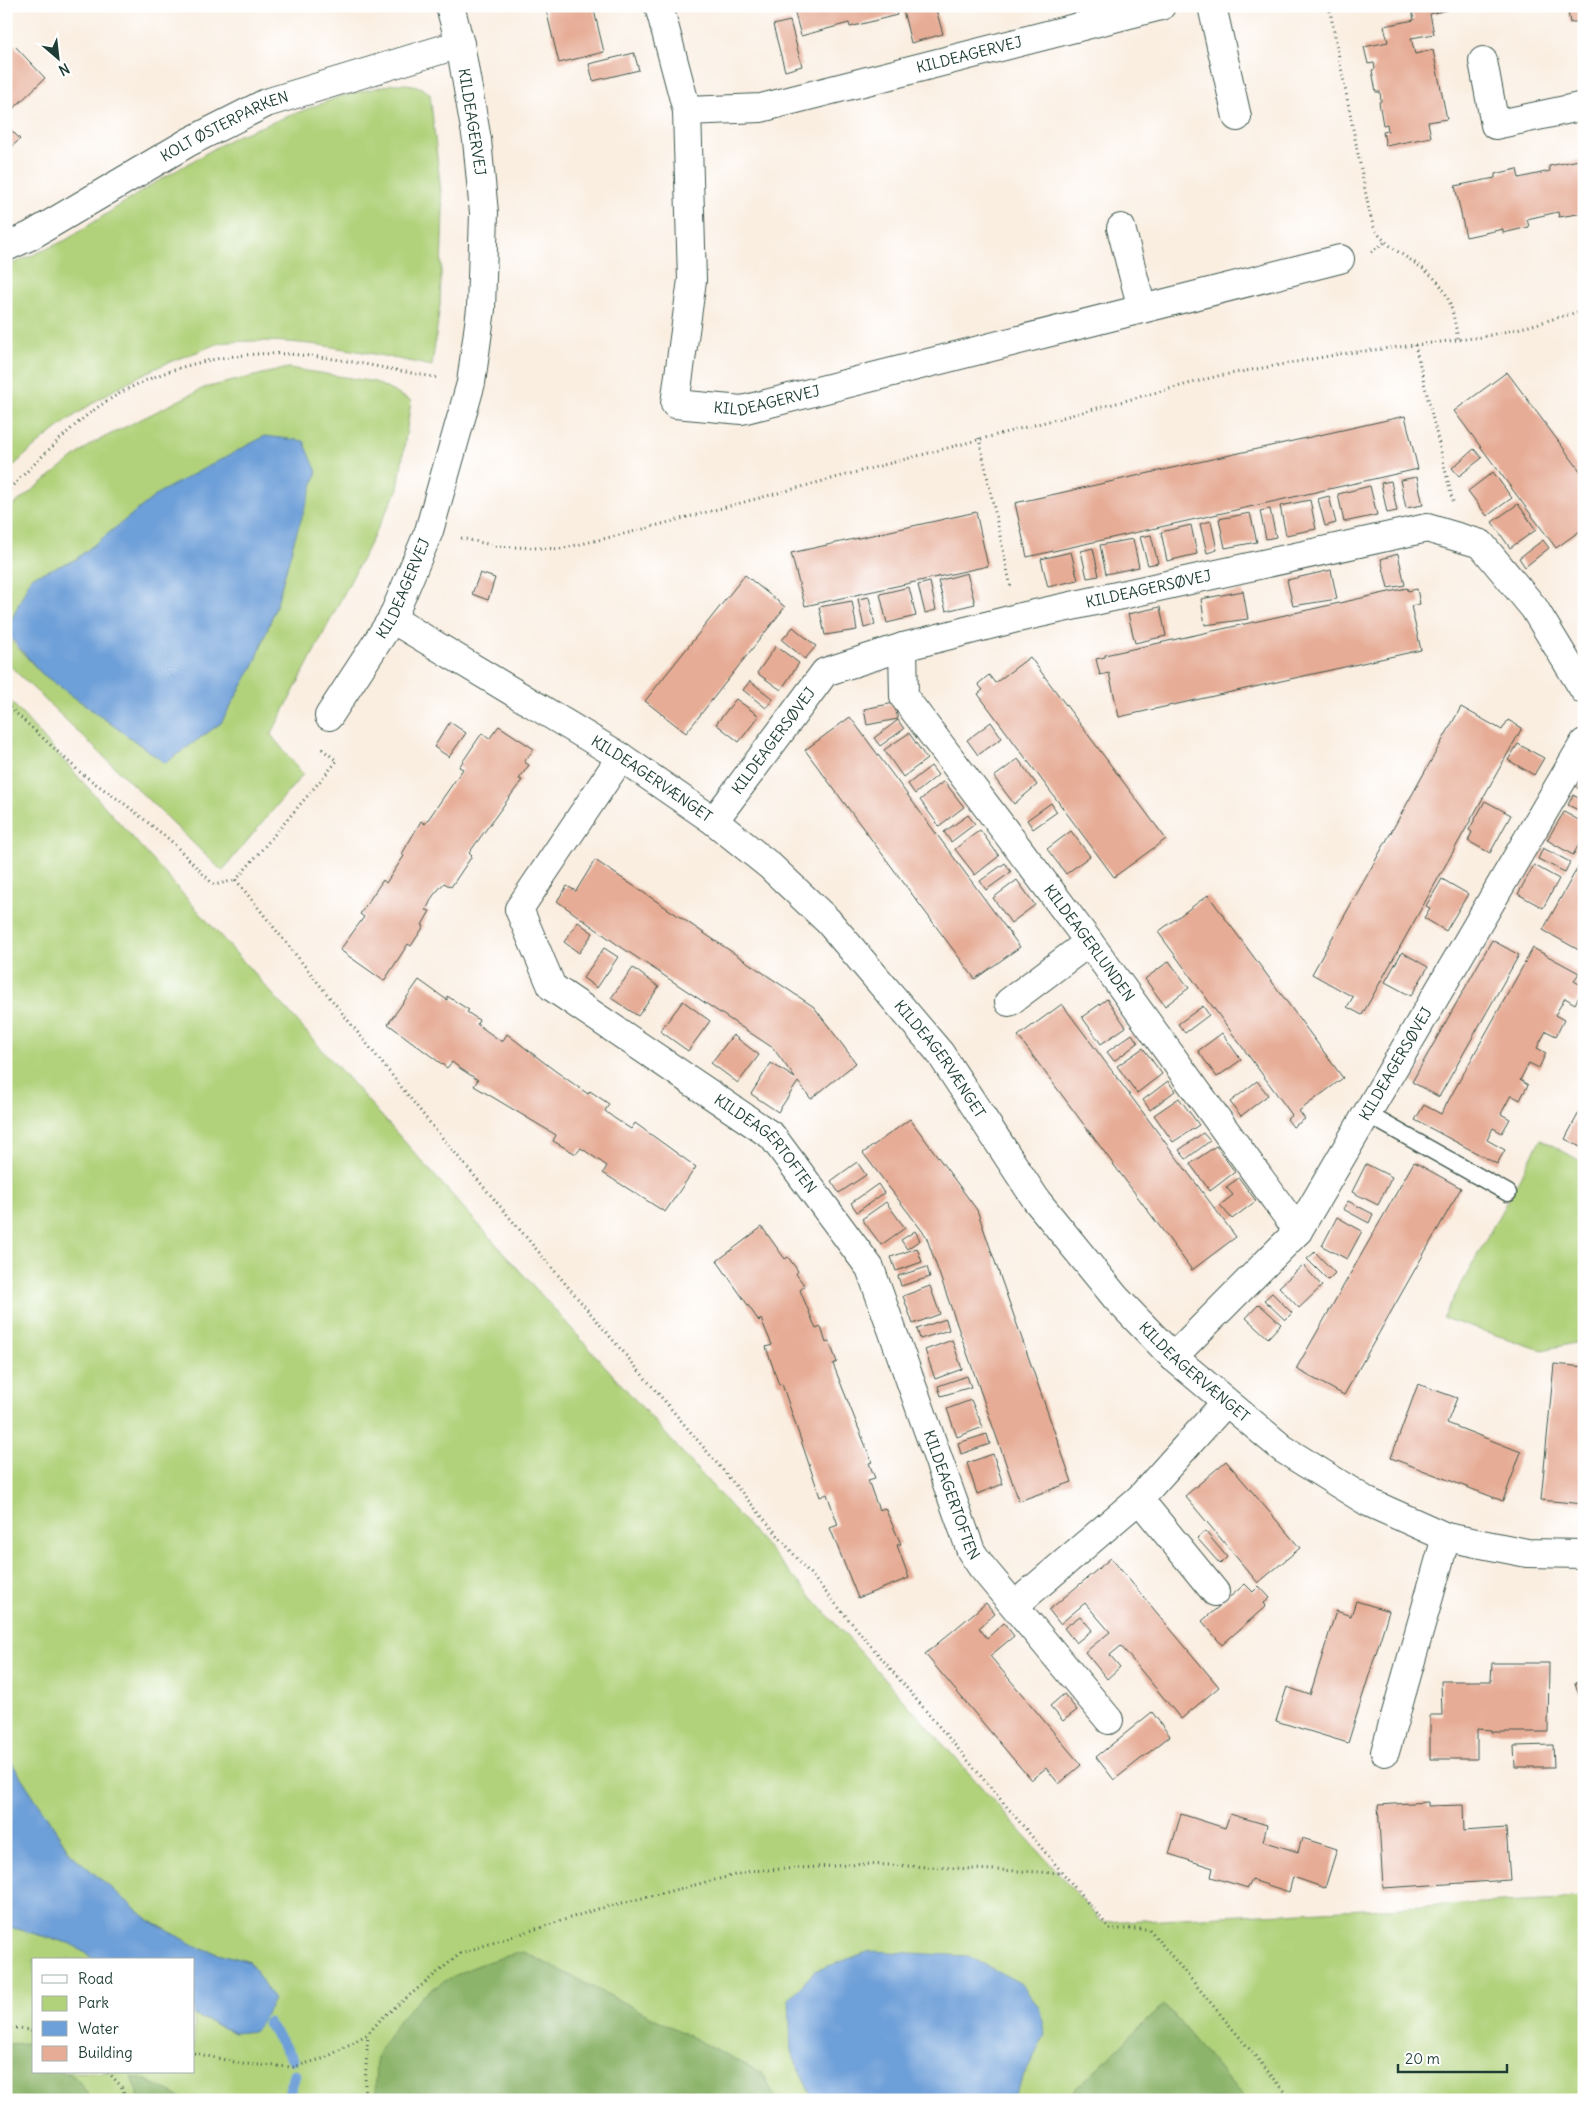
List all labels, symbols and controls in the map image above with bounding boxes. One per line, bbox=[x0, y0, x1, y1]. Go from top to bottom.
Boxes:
north arrow bbox=[32, 32, 82, 82]
street label: KILDEAGERVEJ bbox=[914, 32, 1024, 77]
text: N bbox=[56, 59, 73, 80]
street label: KILDEAGERVEJ bbox=[455, 67, 490, 177]
street label: KOLT ØSTERPARKEN bbox=[157, 87, 291, 166]
street label: KILDEAGERVEJ bbox=[713, 381, 822, 420]
street label: KILDEAGERVEJ bbox=[372, 535, 434, 642]
street label: KILDEAGERSØVEJ bbox=[1084, 566, 1213, 612]
street label: KILDEAGERSØVEJ bbox=[727, 683, 819, 798]
street label: KILDEAGERVÆNGET bbox=[588, 731, 716, 826]
street label: KILDEAGERLUNDEN bbox=[1040, 881, 1139, 1005]
street label: KILDEAGERVÆNGET bbox=[890, 996, 990, 1121]
street label: KILDEAGERSØVEJ bbox=[1355, 1004, 1436, 1124]
street label: KILDEAGERTOFTEN bbox=[711, 1090, 821, 1197]
street label: KILDEAGERVÆNGET bbox=[1135, 1318, 1254, 1426]
street label: KILDEAGERTOFTEN bbox=[920, 1427, 984, 1563]
legend bbox=[32, 1958, 195, 2074]
text: Road bbox=[78, 1969, 113, 1988]
text: Park bbox=[78, 1993, 109, 2012]
text: Water bbox=[78, 2019, 119, 2038]
scale bar bbox=[1398, 2041, 1506, 2073]
text: Building bbox=[78, 2043, 133, 2062]
text: 20 m bbox=[1405, 2049, 1440, 2068]

